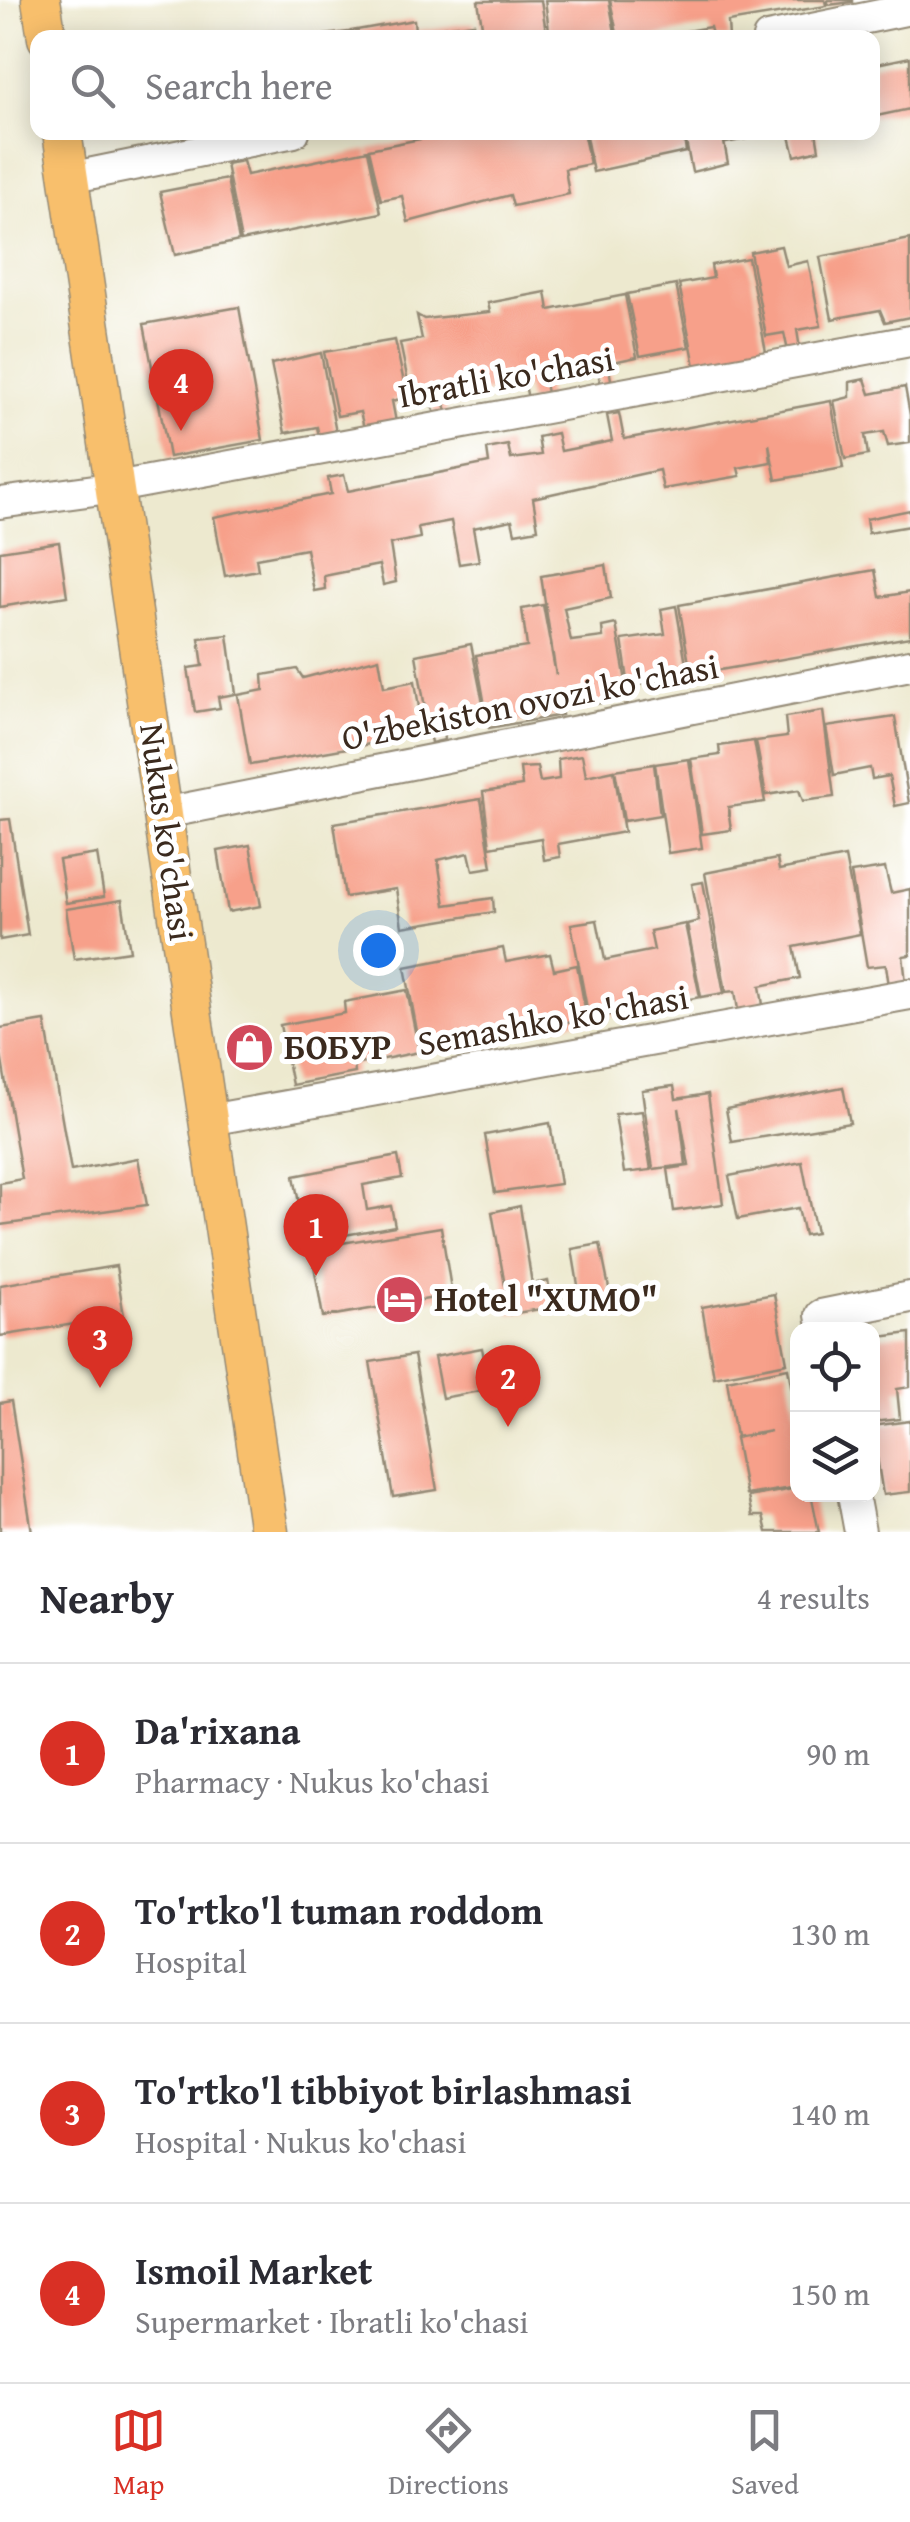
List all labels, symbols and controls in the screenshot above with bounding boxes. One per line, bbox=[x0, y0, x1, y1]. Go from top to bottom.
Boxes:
search box bbox=[30, 30, 880, 140]
text: Search here bbox=[145, 57, 333, 113]
icon: search bbox=[65, 58, 120, 113]
street label: Ibratli ko'chasi bbox=[394, 332, 618, 421]
pin: 4 bbox=[148, 348, 214, 431]
street label: O'zbekiston ovozi ko'chasi bbox=[337, 640, 723, 763]
street label: Nukus ko'chasi bbox=[127, 720, 208, 944]
your location bbox=[353, 925, 404, 976]
street label: Semashko ko'chasi bbox=[414, 971, 692, 1068]
shop icon: БОБУР bbox=[223, 1021, 275, 1073]
place label: БОБУР bbox=[284, 1021, 391, 1072]
pin: 1 bbox=[284, 1194, 348, 1276]
hotel icon: Hotel "XUMO" bbox=[373, 1273, 425, 1325]
place label: Hotel "XUMO" bbox=[434, 1273, 658, 1324]
pin: 3 bbox=[68, 1306, 132, 1388]
map controls bbox=[790, 1322, 880, 1502]
button: locate bbox=[790, 1322, 880, 1412]
pin: 2 bbox=[476, 1344, 540, 1427]
button: layers bbox=[790, 1412, 880, 1502]
text: Nearby bbox=[40, 1567, 174, 1628]
text: 4 results bbox=[757, 1574, 870, 1621]
text: Da'rixana bbox=[135, 1702, 301, 1758]
text: 1 bbox=[64, 1730, 81, 1777]
text: 90 m bbox=[806, 1730, 870, 1777]
text: Pharmacy · Nukus ko'chasi bbox=[135, 1758, 489, 1805]
text: To'rtko'l tuman roddom bbox=[135, 1882, 543, 1938]
text: 2 bbox=[64, 1910, 81, 1957]
text: 130 m bbox=[791, 1910, 870, 1957]
text: Hospital bbox=[135, 1938, 247, 1985]
text: To'rtko'l tibbiyot birlashmasi bbox=[135, 2062, 632, 2118]
text: 3 bbox=[64, 2090, 81, 2137]
text: 140 m bbox=[791, 2090, 870, 2137]
text: Hospital · Nukus ko'chasi bbox=[135, 2118, 467, 2165]
text: Ismoil Market bbox=[135, 2242, 372, 2298]
text: 4 bbox=[64, 2270, 81, 2317]
text: 150 m bbox=[791, 2270, 870, 2317]
text: Supermarket · Ibratli ko'chasi bbox=[135, 2298, 529, 2345]
tab: Map bbox=[111, 2403, 166, 2504]
tab: Directions bbox=[388, 2403, 509, 2504]
tab: Saved bbox=[731, 2403, 799, 2504]

